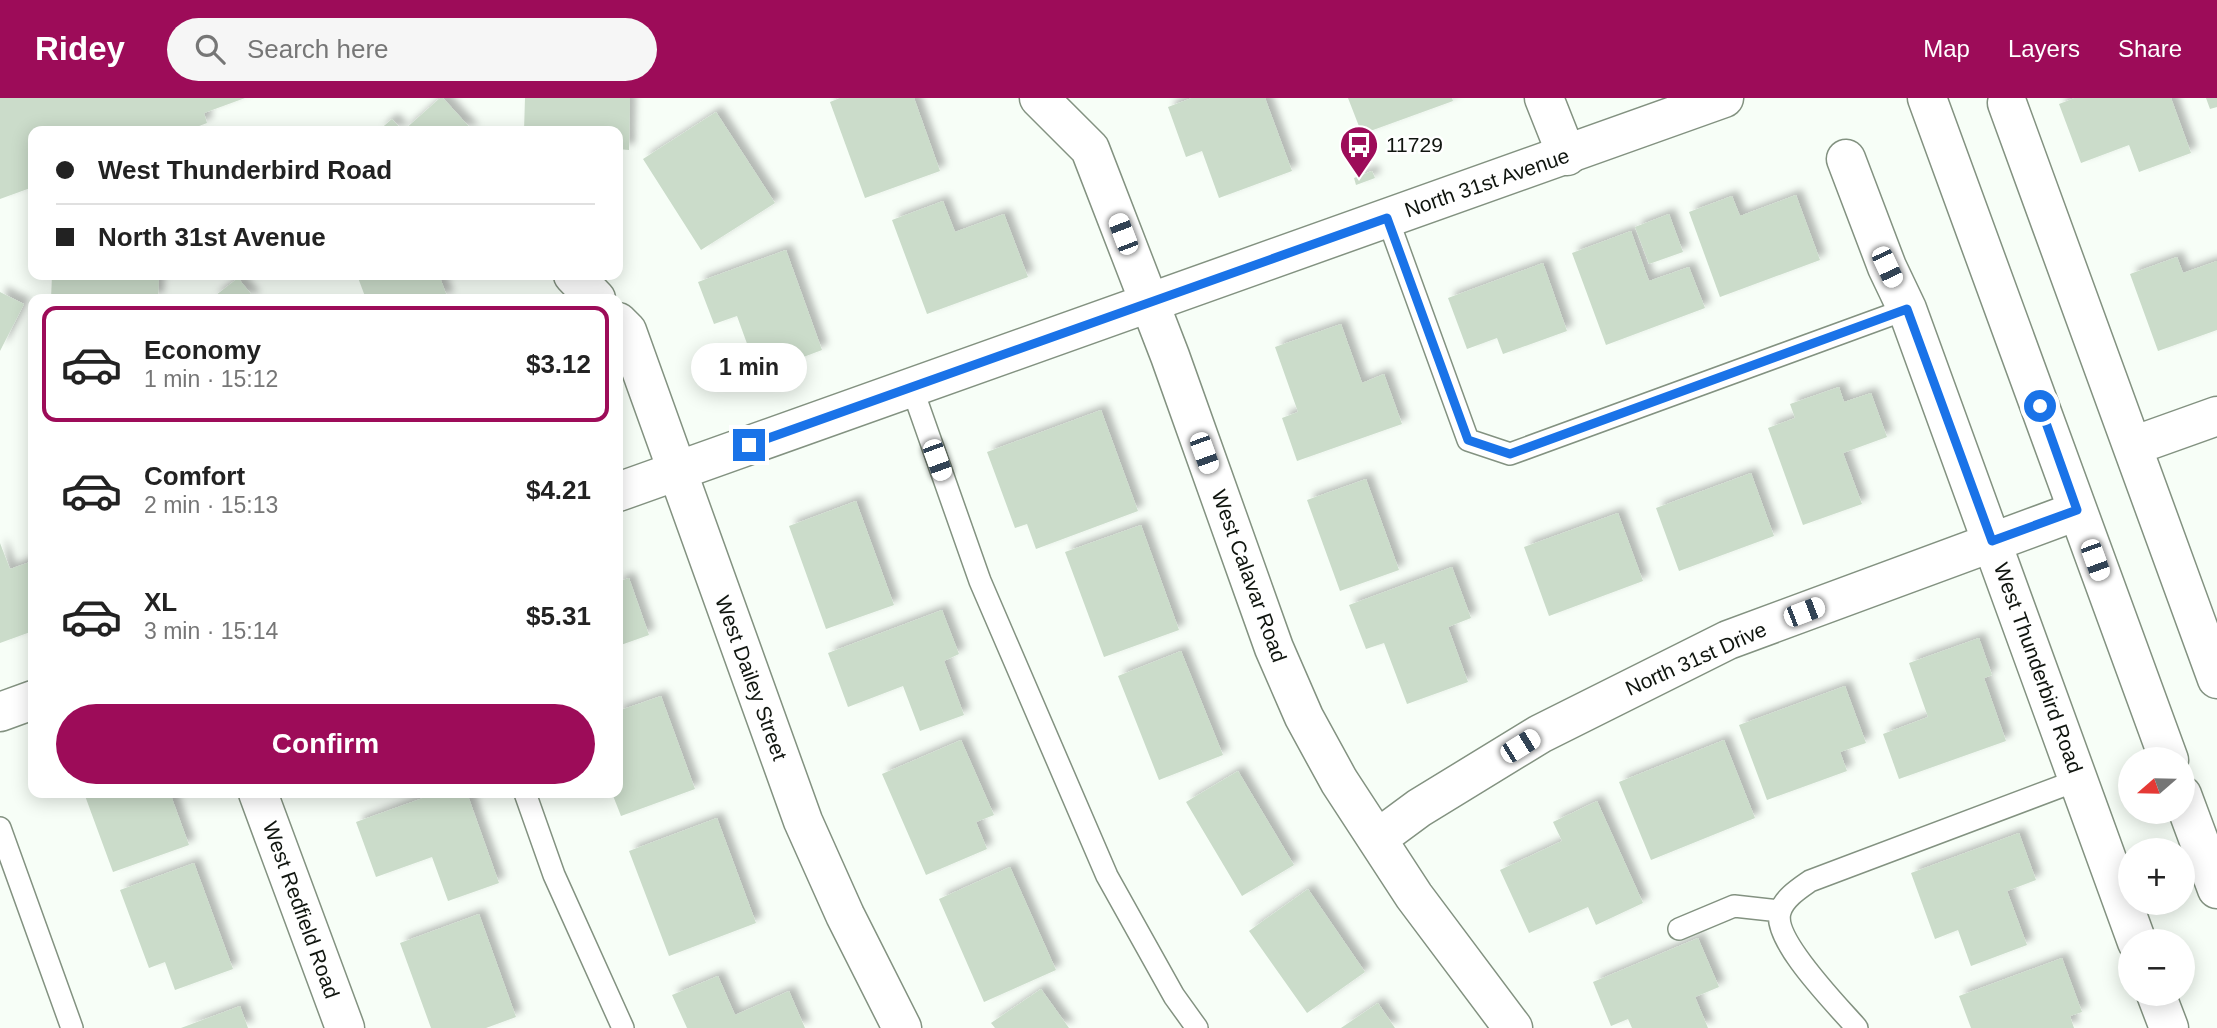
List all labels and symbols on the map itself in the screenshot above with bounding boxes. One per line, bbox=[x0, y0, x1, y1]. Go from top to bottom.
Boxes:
bus stop icon: 11729 bbox=[1338, 124, 1380, 179]
place label: 11729 bbox=[1386, 133, 1443, 156]
street label: North 31st Avenue bbox=[1402, 144, 1572, 221]
car bbox=[1106, 211, 1141, 257]
car bbox=[1869, 244, 1906, 290]
callout: 1 min bbox=[691, 344, 807, 392]
route start bbox=[2024, 390, 2056, 422]
route end bbox=[733, 429, 765, 461]
car bbox=[1187, 430, 1222, 476]
car bbox=[920, 437, 955, 483]
street label: West Calavar Road bbox=[1208, 487, 1291, 665]
car bbox=[2078, 537, 2113, 583]
street label: West Thunderbird Road bbox=[1990, 560, 2087, 776]
street label: West Dailey Street bbox=[711, 592, 792, 763]
car bbox=[1781, 595, 1828, 629]
street label: North 31st Drive bbox=[1622, 617, 1770, 700]
car bbox=[1497, 726, 1544, 766]
north arrow bbox=[2118, 747, 2194, 824]
street label: West Redfield Road bbox=[259, 818, 344, 1001]

